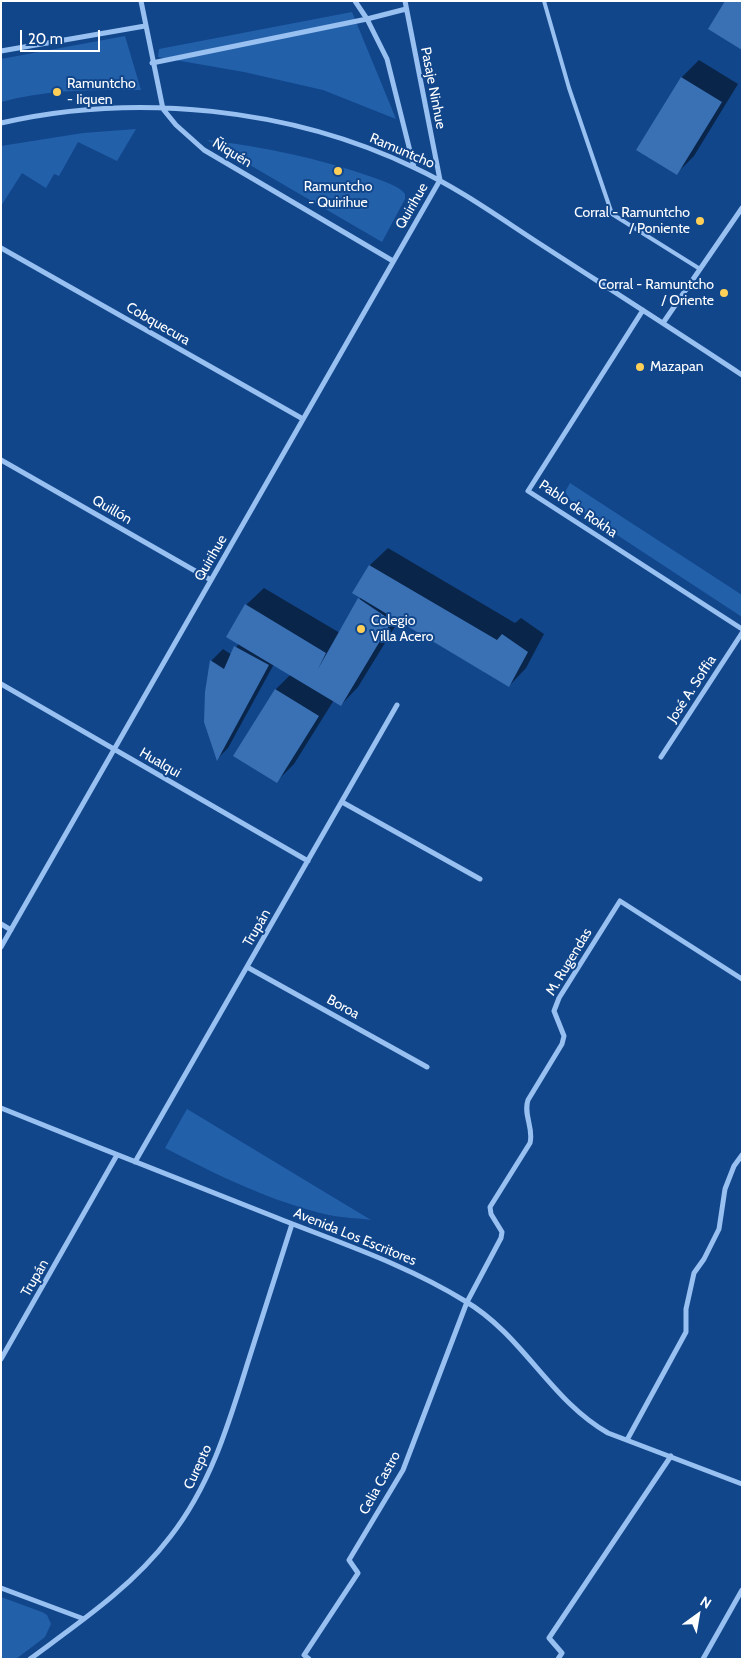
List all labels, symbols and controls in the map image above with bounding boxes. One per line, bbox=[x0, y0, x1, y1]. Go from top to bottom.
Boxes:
scale bar bbox=[22, 20, 102, 52]
text: 20 m bbox=[28, 30, 63, 48]
street label: Pasaje Ninhue bbox=[417, 46, 449, 130]
place label: Ramuntcho - Iiquen bbox=[67, 76, 136, 108]
marker: Ramuntcho - Iiquen bbox=[51, 86, 63, 98]
street label: Ramuntcho bbox=[367, 130, 437, 172]
street label: Ñiquén bbox=[209, 135, 255, 171]
marker: Ramuntcho - Quirihue bbox=[332, 165, 344, 177]
place label: Ramuntcho - Quirihue bbox=[304, 179, 372, 212]
street label: Quirihue bbox=[392, 180, 432, 232]
place label: Corral - Ramuntcho / Poniente bbox=[574, 205, 690, 238]
marker: Corral - Ramuntcho / Poniente bbox=[694, 215, 706, 227]
place label: Corral - Ramuntcho / Oriente bbox=[598, 277, 714, 310]
marker: Corral - Ramuntcho / Oriente bbox=[718, 287, 730, 299]
street label: Cobquecura bbox=[123, 299, 193, 349]
place label: Mazapan bbox=[650, 359, 704, 375]
marker: Mazapan bbox=[634, 361, 646, 373]
street label: Pablo de Rokha bbox=[536, 477, 620, 541]
street label: Quillón bbox=[89, 492, 135, 528]
street label: Quirihue bbox=[191, 532, 231, 584]
place label: Colegio Villa Acero bbox=[371, 613, 433, 646]
marker: Colegio Villa Acero bbox=[355, 623, 367, 635]
street label: José A. Soffia bbox=[664, 652, 720, 726]
street label: Hualqui bbox=[136, 744, 184, 782]
street label: Trupán bbox=[240, 906, 274, 950]
street label: M. Rugendas bbox=[542, 925, 596, 999]
street label: Boroa bbox=[324, 991, 362, 1023]
street label: Avenida Los Escritores bbox=[291, 1205, 419, 1269]
street label: Trupán bbox=[18, 1256, 52, 1300]
street label: Curepto bbox=[180, 1442, 216, 1492]
street label: Celia Castro bbox=[356, 1449, 404, 1517]
north arrow bbox=[673, 1590, 723, 1640]
text: N bbox=[697, 1592, 715, 1613]

